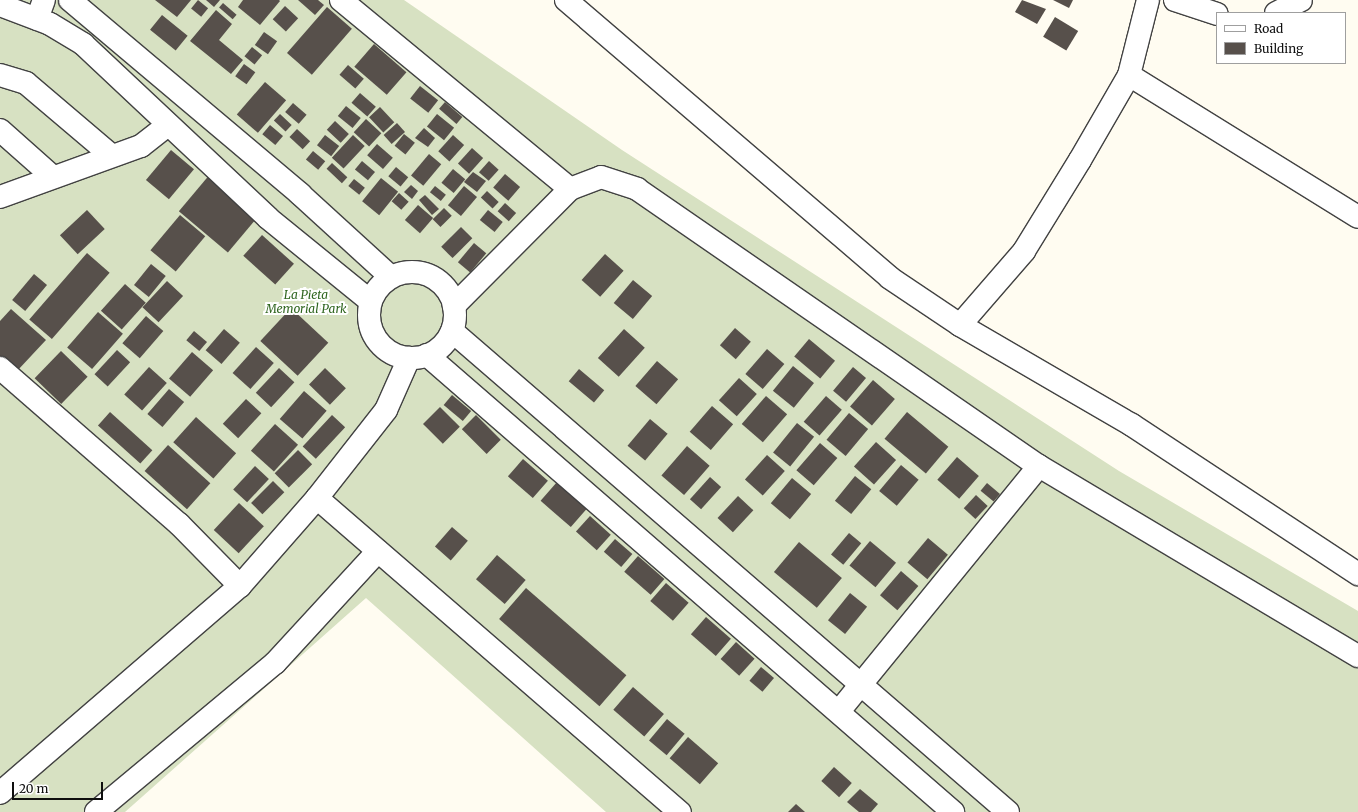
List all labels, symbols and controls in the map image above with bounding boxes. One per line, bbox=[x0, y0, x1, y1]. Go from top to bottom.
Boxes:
legend bbox=[1216, 12, 1346, 64]
text: Road bbox=[1254, 21, 1283, 36]
text: Building bbox=[1254, 41, 1303, 56]
park label: La Pieta Memorial Park bbox=[265, 288, 347, 316]
scale bar bbox=[14, 774, 105, 800]
text: 20 m bbox=[19, 781, 48, 796]

